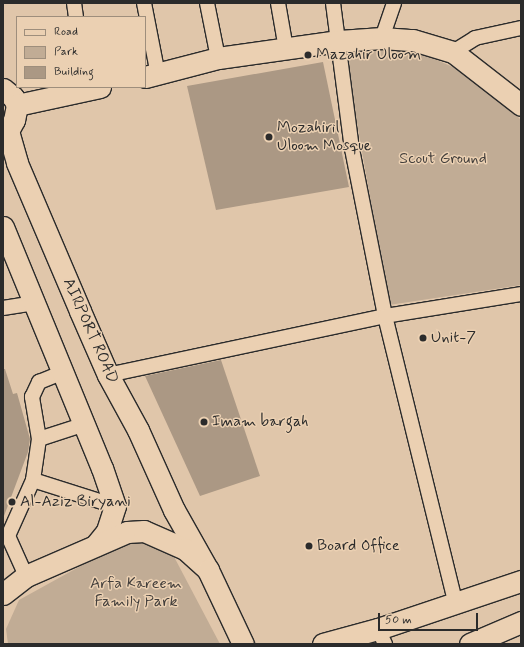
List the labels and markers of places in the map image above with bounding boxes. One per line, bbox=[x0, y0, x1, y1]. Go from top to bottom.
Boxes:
place label: Mazahir Uloom bbox=[316, 45, 419, 65]
marker: Mazahir Uloom bbox=[303, 50, 313, 60]
place label: Mozahiril Uloom Mosque bbox=[277, 118, 373, 156]
marker: Mozahiril Uloom Mosque bbox=[264, 132, 274, 142]
place label: Unit-7 bbox=[431, 328, 476, 348]
marker: Unit-7 bbox=[418, 333, 428, 343]
place label: Imam bargah bbox=[212, 412, 307, 432]
marker: Imam bargah bbox=[199, 417, 209, 427]
place label: Al-Aziz Biryani bbox=[20, 492, 124, 512]
marker: Al-Aziz Biryani bbox=[7, 497, 17, 507]
place label: Board Office bbox=[317, 536, 401, 556]
marker: Board Office bbox=[304, 541, 314, 551]

